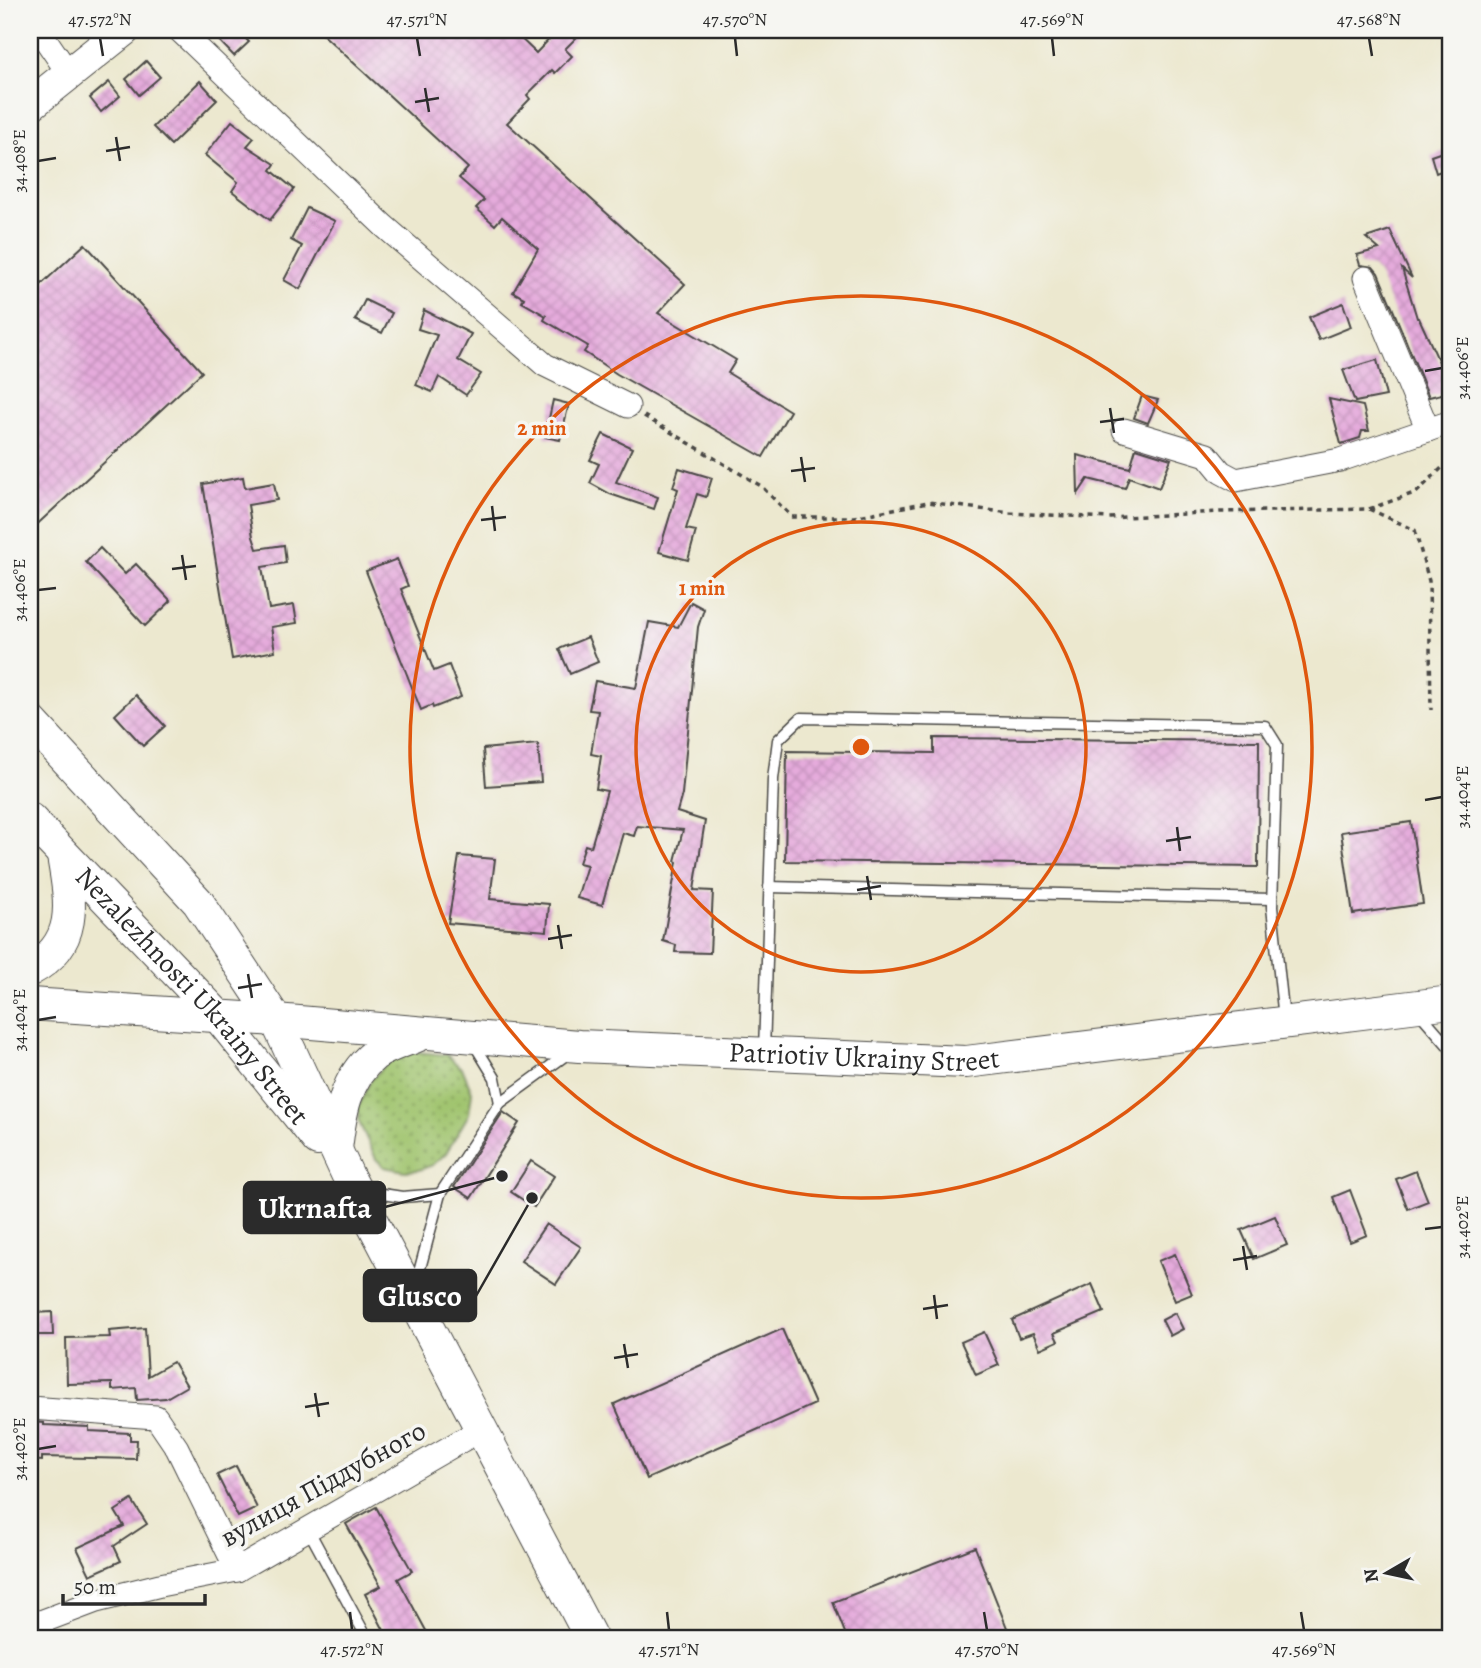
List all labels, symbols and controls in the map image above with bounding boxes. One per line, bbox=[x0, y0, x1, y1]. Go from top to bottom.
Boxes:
text: 47.572°N bbox=[68, 7, 132, 31]
text: 47.571°N bbox=[386, 7, 448, 31]
text: 47.570°N bbox=[703, 7, 767, 31]
text: 47.569°N bbox=[1020, 7, 1084, 31]
text: 47.568°N bbox=[1337, 7, 1401, 31]
text: 34.408°E bbox=[7, 129, 31, 193]
text: 34.406°E bbox=[1450, 336, 1474, 400]
text: 2 min bbox=[517, 414, 567, 442]
text: 34.406°E bbox=[7, 558, 31, 622]
text: 1 min bbox=[679, 574, 726, 602]
centre of rings bbox=[849, 735, 873, 759]
text: 34.404°E bbox=[1450, 765, 1474, 829]
street label: Nezalezhnosti Ukrainy Street bbox=[66, 858, 318, 1133]
text: 34.404°E bbox=[7, 988, 31, 1052]
street label: Patriotiv Ukrainy Street bbox=[728, 1033, 1002, 1081]
callout: Ukrnafta bbox=[244, 1182, 385, 1233]
text: Ukrnafta bbox=[258, 1188, 372, 1228]
text: 34.402°E bbox=[1450, 1195, 1474, 1259]
callout: Glusco bbox=[364, 1270, 476, 1321]
text: Glusco bbox=[378, 1276, 462, 1316]
street label: вулиця Піддубного bbox=[213, 1412, 433, 1556]
text: 34.402°E bbox=[7, 1417, 31, 1481]
north arrow bbox=[1352, 1538, 1422, 1608]
scale bar bbox=[63, 1563, 205, 1607]
text: N bbox=[1357, 1566, 1385, 1584]
text: 50 m bbox=[74, 1573, 116, 1601]
text: 47.572°N bbox=[320, 1637, 384, 1661]
text: 47.571°N bbox=[638, 1637, 700, 1661]
text: 47.570°N bbox=[955, 1637, 1019, 1661]
text: 47.569°N bbox=[1272, 1637, 1336, 1661]

